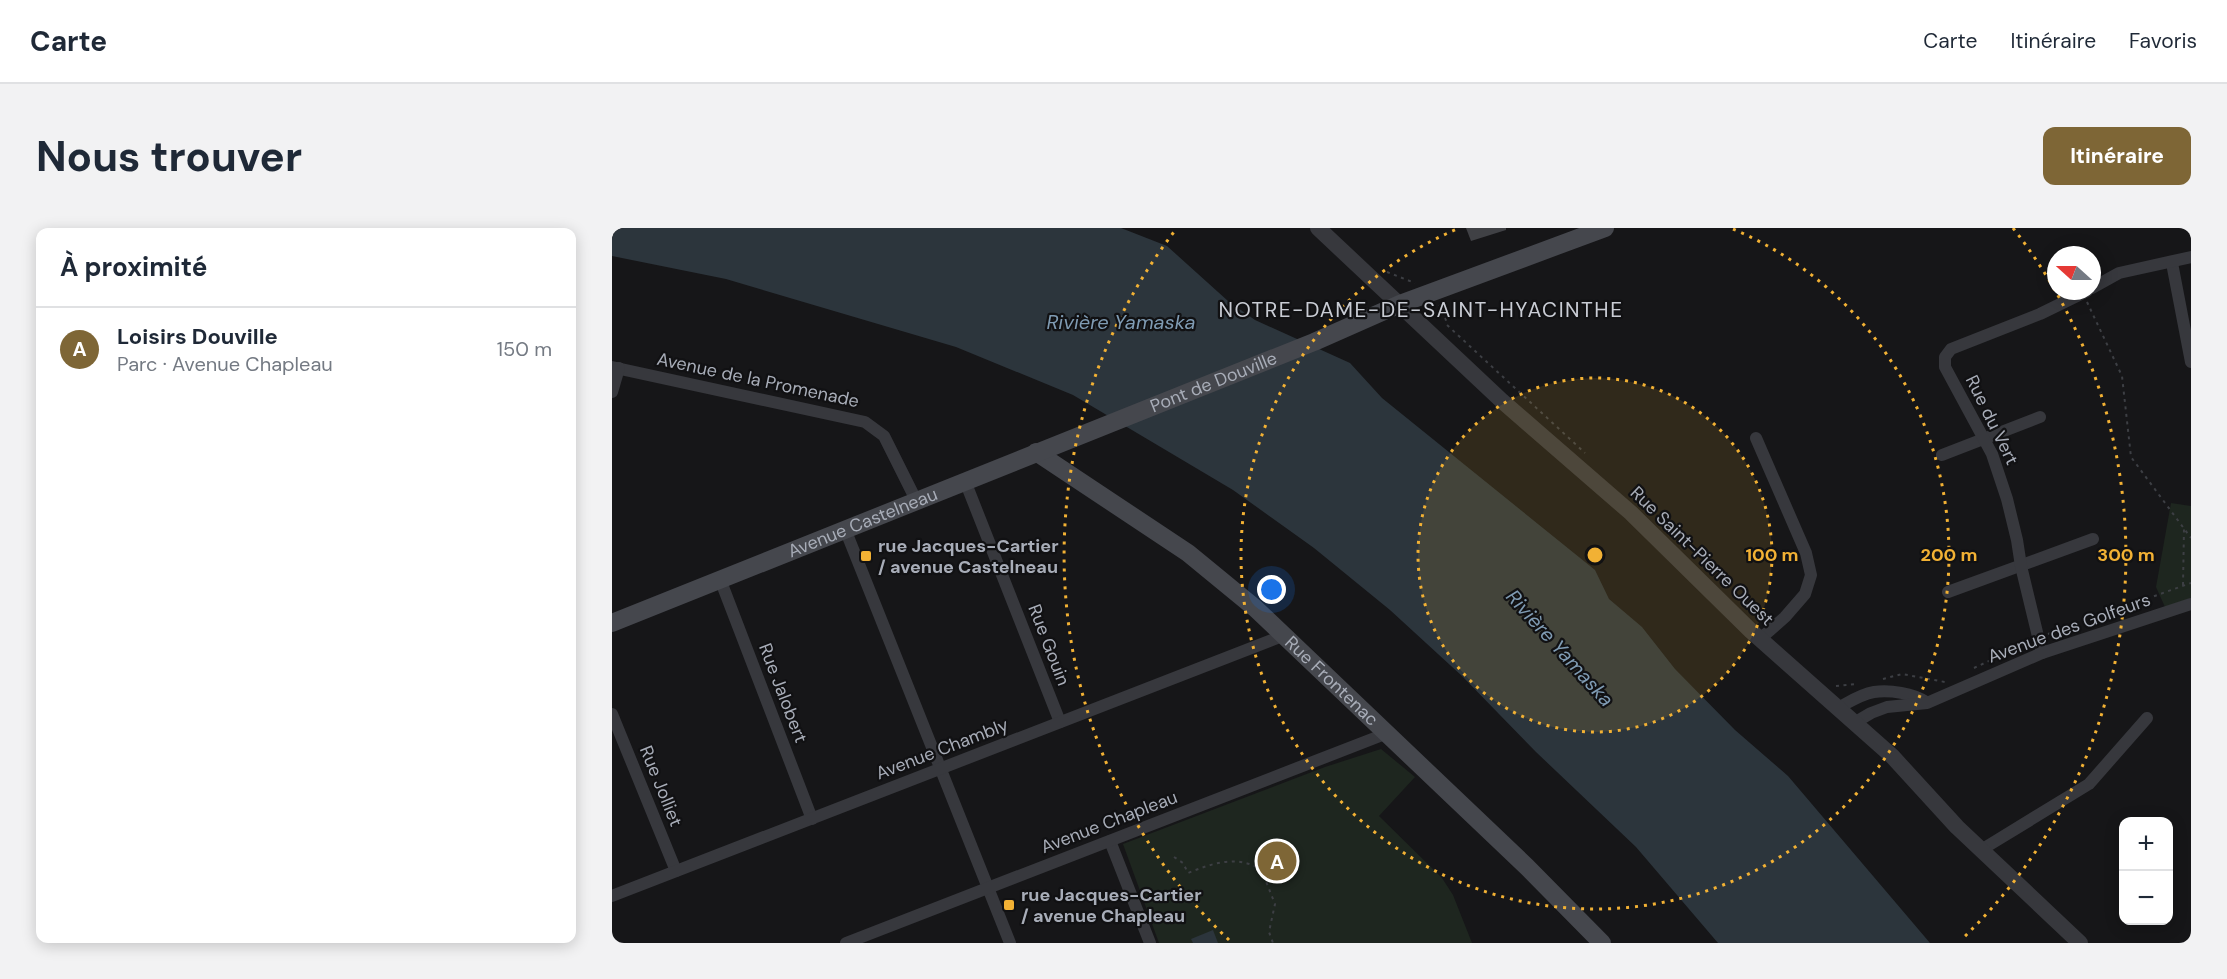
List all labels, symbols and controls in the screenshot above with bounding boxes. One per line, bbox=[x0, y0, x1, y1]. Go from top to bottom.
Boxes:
text: Carte bbox=[30, 23, 107, 60]
text: Carte bbox=[1923, 27, 1977, 55]
text: Itinéraire bbox=[2010, 27, 2096, 55]
text: Favoris bbox=[2129, 27, 2197, 55]
button: Itinéraire bbox=[2043, 127, 2191, 185]
text: Nous trouver bbox=[36, 129, 302, 184]
north arrow bbox=[2047, 246, 2101, 300]
text: À proximité bbox=[60, 250, 207, 284]
district label: NOTRE-DAME-DE-SAINT-HYACINTHE bbox=[1218, 296, 1624, 324]
water label: Rivière Yamaska bbox=[1046, 309, 1196, 335]
text: Loisirs Douville bbox=[117, 322, 278, 351]
text: A bbox=[72, 336, 87, 362]
text: 150 m bbox=[497, 336, 552, 362]
street label: Pont de Douville bbox=[1147, 346, 1281, 418]
street label: Avenue de la Promenade bbox=[655, 347, 861, 413]
text: Parc · Avenue Chapleau bbox=[117, 351, 333, 377]
street label: Rue du Vert bbox=[1960, 371, 2024, 469]
street label: Rue Saint-Pierre Ouest bbox=[1625, 481, 1779, 631]
street label: Avenue Castelneau bbox=[784, 482, 941, 563]
place label: rue Jacques-Cartier / avenue Castelneau bbox=[878, 534, 1059, 579]
text: 100 m bbox=[1745, 543, 1799, 567]
text: 200 m bbox=[1921, 543, 1977, 567]
text: 300 m bbox=[2097, 543, 2155, 567]
centre of rings bbox=[1585, 545, 1605, 565]
marker: rue Jacques-Cartier / avenue Castelneau bbox=[859, 549, 873, 563]
your location bbox=[1257, 575, 1286, 604]
water label: Rivière Yamaska bbox=[1500, 584, 1620, 712]
street label: Avenue des Golfeurs bbox=[1984, 587, 2154, 669]
street label: Rue Gouin bbox=[1023, 601, 1075, 689]
street label: Rue Frontenac bbox=[1280, 631, 1384, 731]
street label: Rue Jalobert bbox=[753, 640, 813, 746]
street label: Avenue Chambly bbox=[872, 713, 1012, 785]
street label: Rue Jolliet bbox=[634, 742, 688, 830]
street label: Avenue Chapleau bbox=[1037, 785, 1181, 859]
map controls bbox=[2119, 817, 2173, 925]
button: + bbox=[2119, 817, 2173, 871]
pin: A bbox=[1258, 838, 1296, 884]
button: − bbox=[2119, 871, 2173, 925]
place label: rue Jacques-Cartier / avenue Chapleau bbox=[1021, 883, 1202, 928]
marker: rue Jacques-Cartier / avenue Chapleau bbox=[1002, 898, 1016, 912]

